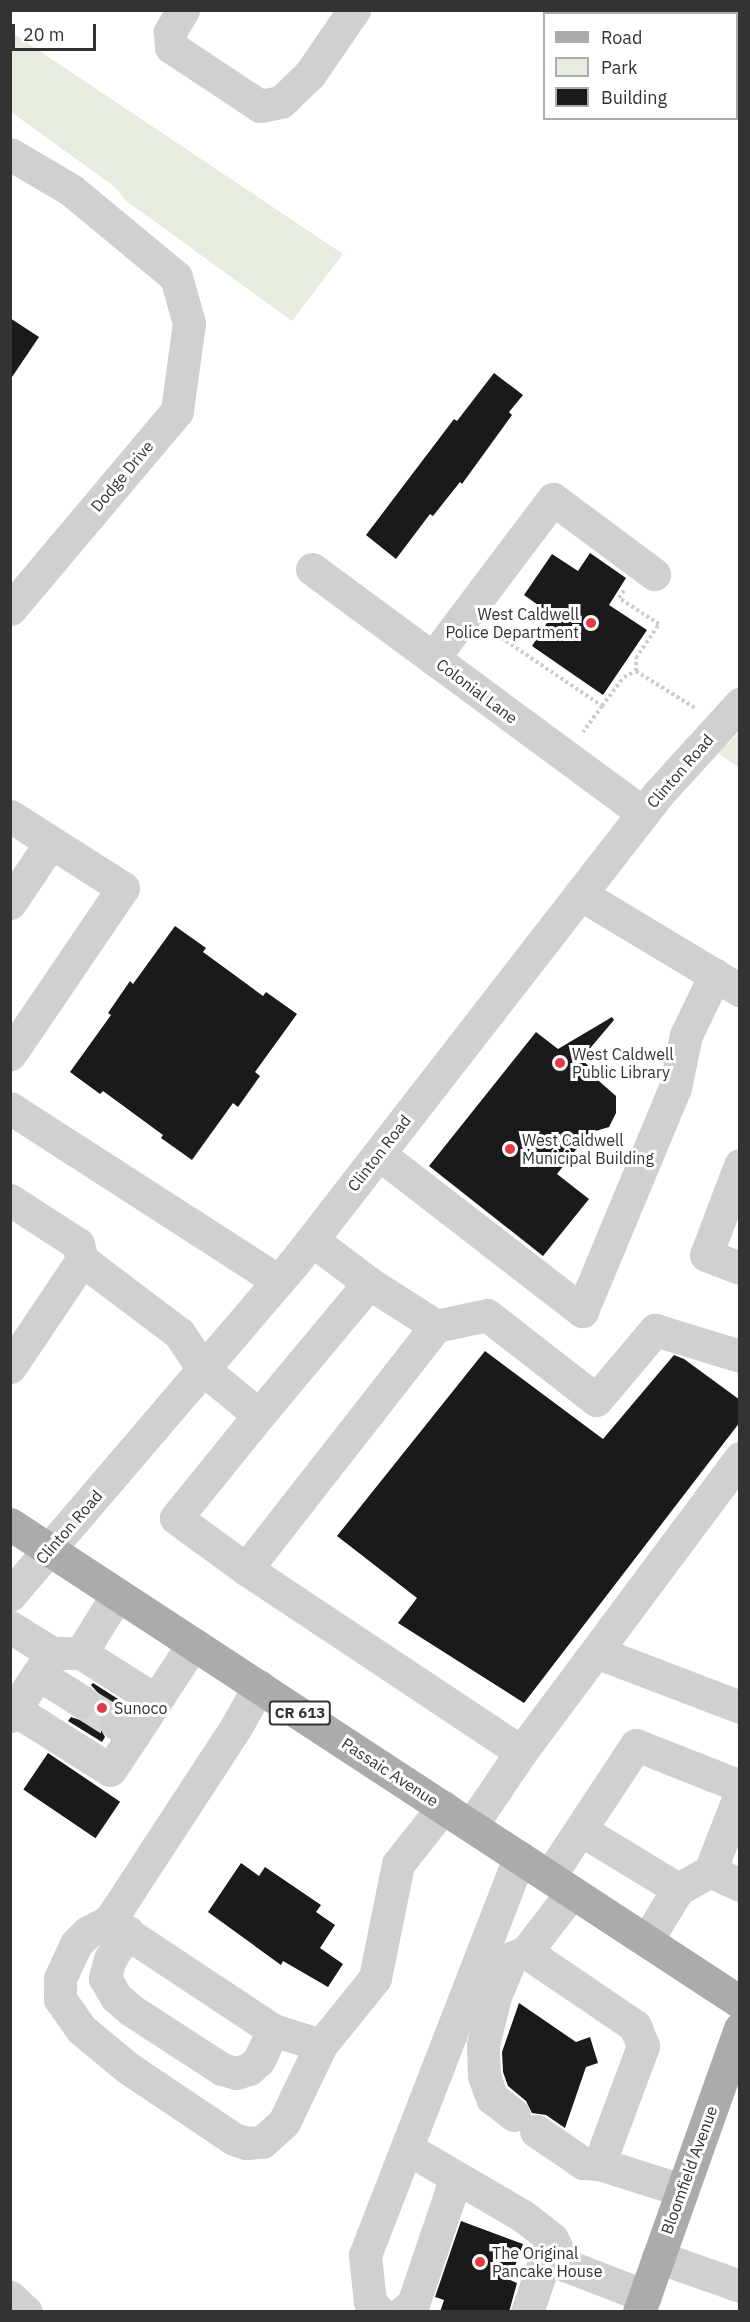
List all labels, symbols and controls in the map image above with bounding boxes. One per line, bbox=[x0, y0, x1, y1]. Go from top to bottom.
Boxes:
scale bar bbox=[15, 12, 99, 50]
legend bbox=[543, 12, 738, 120]
text: 20 m bbox=[23, 23, 65, 46]
text: Road bbox=[601, 26, 642, 49]
text: Park bbox=[601, 56, 637, 79]
text: Building bbox=[601, 86, 667, 109]
street label: Dodge Drive bbox=[87, 436, 157, 516]
place label: West Caldwell Police Department bbox=[445, 604, 579, 642]
marker: West Caldwell Police Department bbox=[584, 616, 598, 630]
street label: Colonial Lane bbox=[433, 654, 521, 728]
street label: Clinton Road bbox=[643, 730, 717, 812]
place label: West Caldwell Public Library bbox=[572, 1044, 674, 1082]
marker: West Caldwell Public Library bbox=[553, 1056, 567, 1070]
street label: Clinton Road bbox=[343, 1111, 415, 1195]
place label: West Caldwell Municipal Building bbox=[522, 1130, 654, 1168]
marker: West Caldwell Municipal Building bbox=[503, 1142, 517, 1156]
street label: Clinton Road bbox=[32, 1486, 106, 1568]
place label: Sunoco bbox=[114, 1698, 167, 1718]
marker: Sunoco bbox=[95, 1701, 109, 1715]
road number: CR 613 bbox=[268, 1701, 332, 1725]
street label: Passaic Avenue bbox=[338, 1734, 442, 1810]
street label: Bloomfield Avenue bbox=[657, 2103, 721, 2237]
place label: The Original Pancake House bbox=[492, 2243, 602, 2281]
marker: The Original Pancake House bbox=[473, 2255, 487, 2269]

